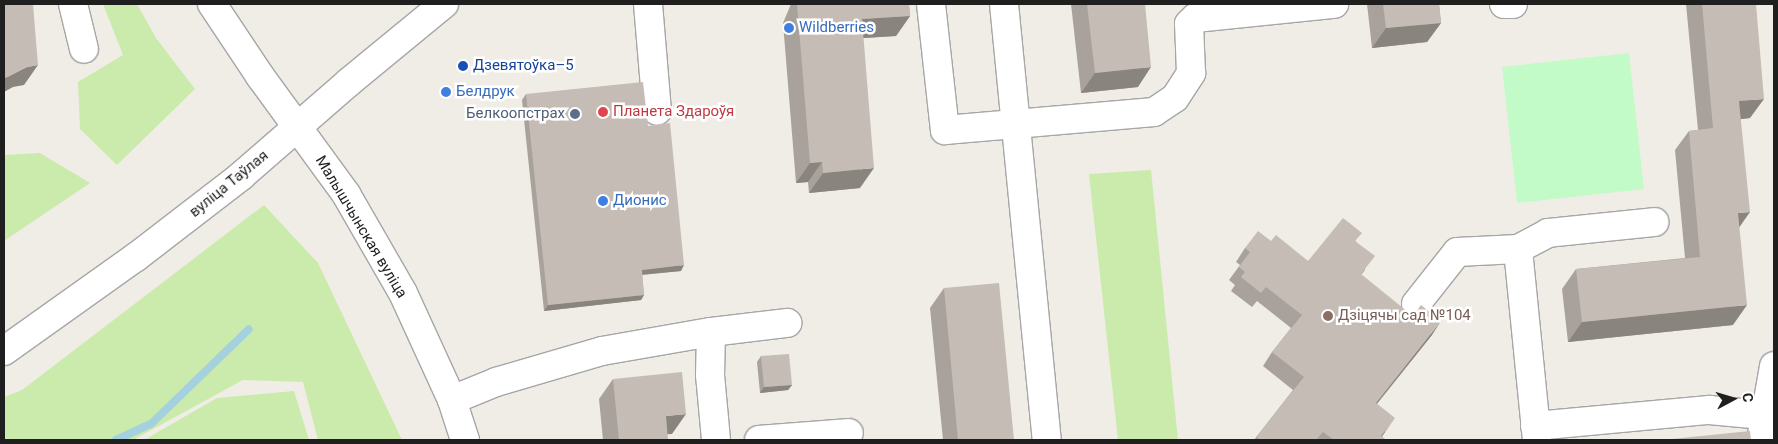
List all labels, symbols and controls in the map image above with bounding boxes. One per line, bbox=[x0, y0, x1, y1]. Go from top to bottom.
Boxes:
place label: Wildberries bbox=[799, 19, 874, 37]
marker: Wildberries bbox=[783, 22, 795, 34]
place label: Дзевятоўка–5 bbox=[473, 57, 574, 75]
marker: Дзевятоўка–5 bbox=[457, 60, 469, 72]
place label: Белдрук bbox=[456, 83, 515, 101]
marker: Белдрук bbox=[440, 86, 452, 98]
place label: Планета Здароўя bbox=[613, 103, 734, 121]
place label: Белкоопстрах bbox=[466, 105, 565, 123]
marker: Планета Здароўя bbox=[597, 106, 609, 118]
marker: Белкоопстрах bbox=[569, 108, 581, 120]
street label: вуліца Таўлая bbox=[186, 147, 272, 221]
street label: Малышчынская вуліца bbox=[311, 153, 411, 301]
place label: Дионис bbox=[613, 192, 667, 210]
marker: Дионис bbox=[597, 195, 609, 207]
place label: Дзіцячы сад №104 bbox=[1338, 307, 1471, 325]
marker: Дзіцячы сад №104 bbox=[1322, 310, 1334, 322]
north arrow bbox=[1708, 374, 1758, 424]
text: С bbox=[1739, 392, 1756, 403]

